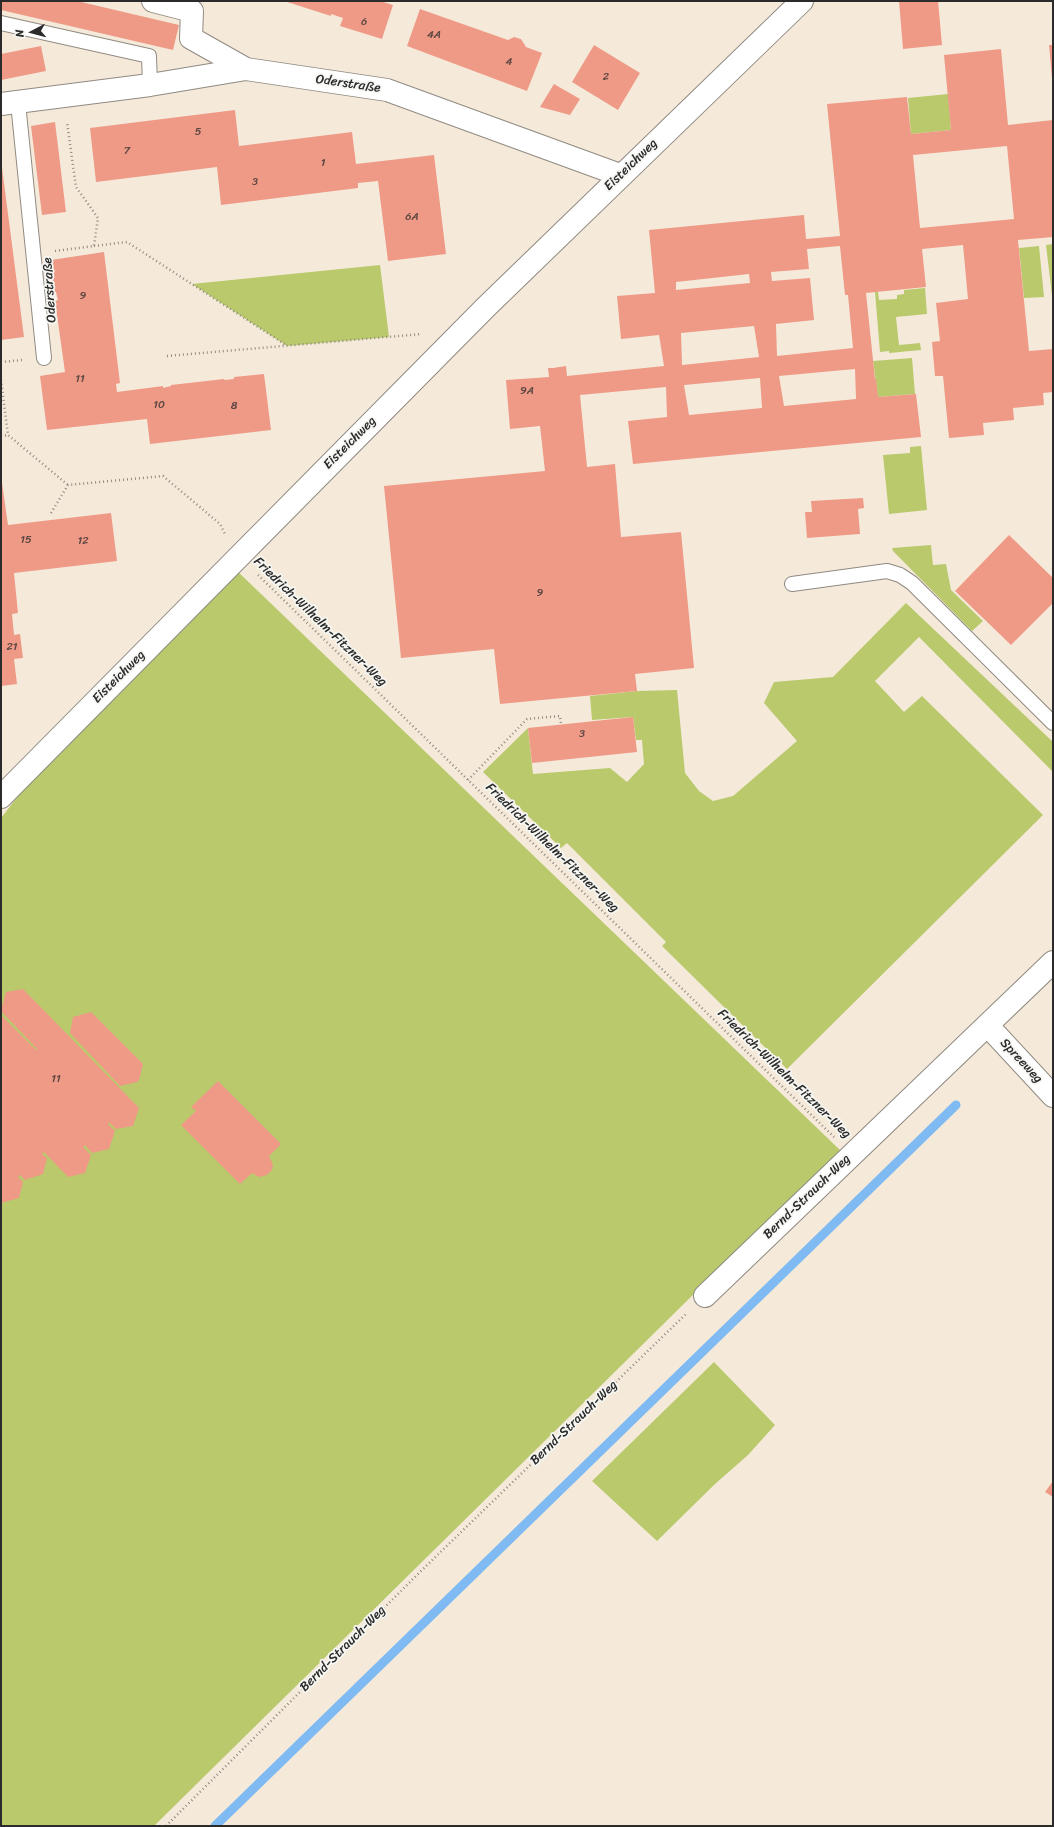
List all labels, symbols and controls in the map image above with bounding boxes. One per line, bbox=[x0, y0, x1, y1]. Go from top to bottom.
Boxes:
north arrow bbox=[12, 12, 52, 52]
house number: 6 bbox=[361, 15, 367, 29]
house number: 4A bbox=[427, 28, 441, 42]
text: N bbox=[10, 29, 29, 38]
house number: 4 bbox=[506, 55, 512, 69]
house number: 2 bbox=[603, 70, 609, 84]
street label: Oderstraße bbox=[315, 72, 381, 96]
house number: 5 bbox=[195, 125, 201, 139]
street label: Eisteichweg bbox=[601, 136, 661, 194]
house number: 7 bbox=[124, 144, 130, 158]
house number: 1 bbox=[321, 156, 325, 170]
house number: 3 bbox=[252, 175, 258, 189]
house number: 6A bbox=[405, 210, 419, 224]
street label: Oderstraße bbox=[40, 257, 60, 323]
house number: 9 bbox=[80, 289, 86, 303]
house number: 11 bbox=[75, 372, 85, 386]
house number: 9A bbox=[520, 384, 534, 398]
house number: 10 bbox=[153, 398, 165, 412]
house number: 8 bbox=[231, 399, 237, 413]
street label: Eisteichweg bbox=[320, 413, 380, 473]
house number: 15 bbox=[20, 533, 32, 547]
house number: 12 bbox=[77, 534, 89, 548]
street label: Friedrich-Wilhelm-Fitzner-Weg bbox=[250, 554, 390, 690]
house number: 9 bbox=[537, 586, 543, 600]
house number: 21 bbox=[6, 640, 18, 654]
street label: Eisteichweg bbox=[89, 647, 149, 707]
house number: 3 bbox=[579, 727, 585, 741]
street label: Friedrich-Wilhelm-Fitzner-Weg bbox=[482, 780, 622, 916]
street label: Friedrich-Wilhelm-Fitzner-Weg bbox=[714, 1006, 854, 1142]
street label: Spreeweg bbox=[996, 1035, 1046, 1087]
house number: 11 bbox=[51, 1072, 61, 1086]
street label: Bernd-Strauch-Weg bbox=[760, 1151, 854, 1243]
street label: Bernd-Strauch-Weg bbox=[527, 1377, 621, 1469]
street label: Bernd-Strauch-Weg bbox=[297, 1603, 389, 1695]

